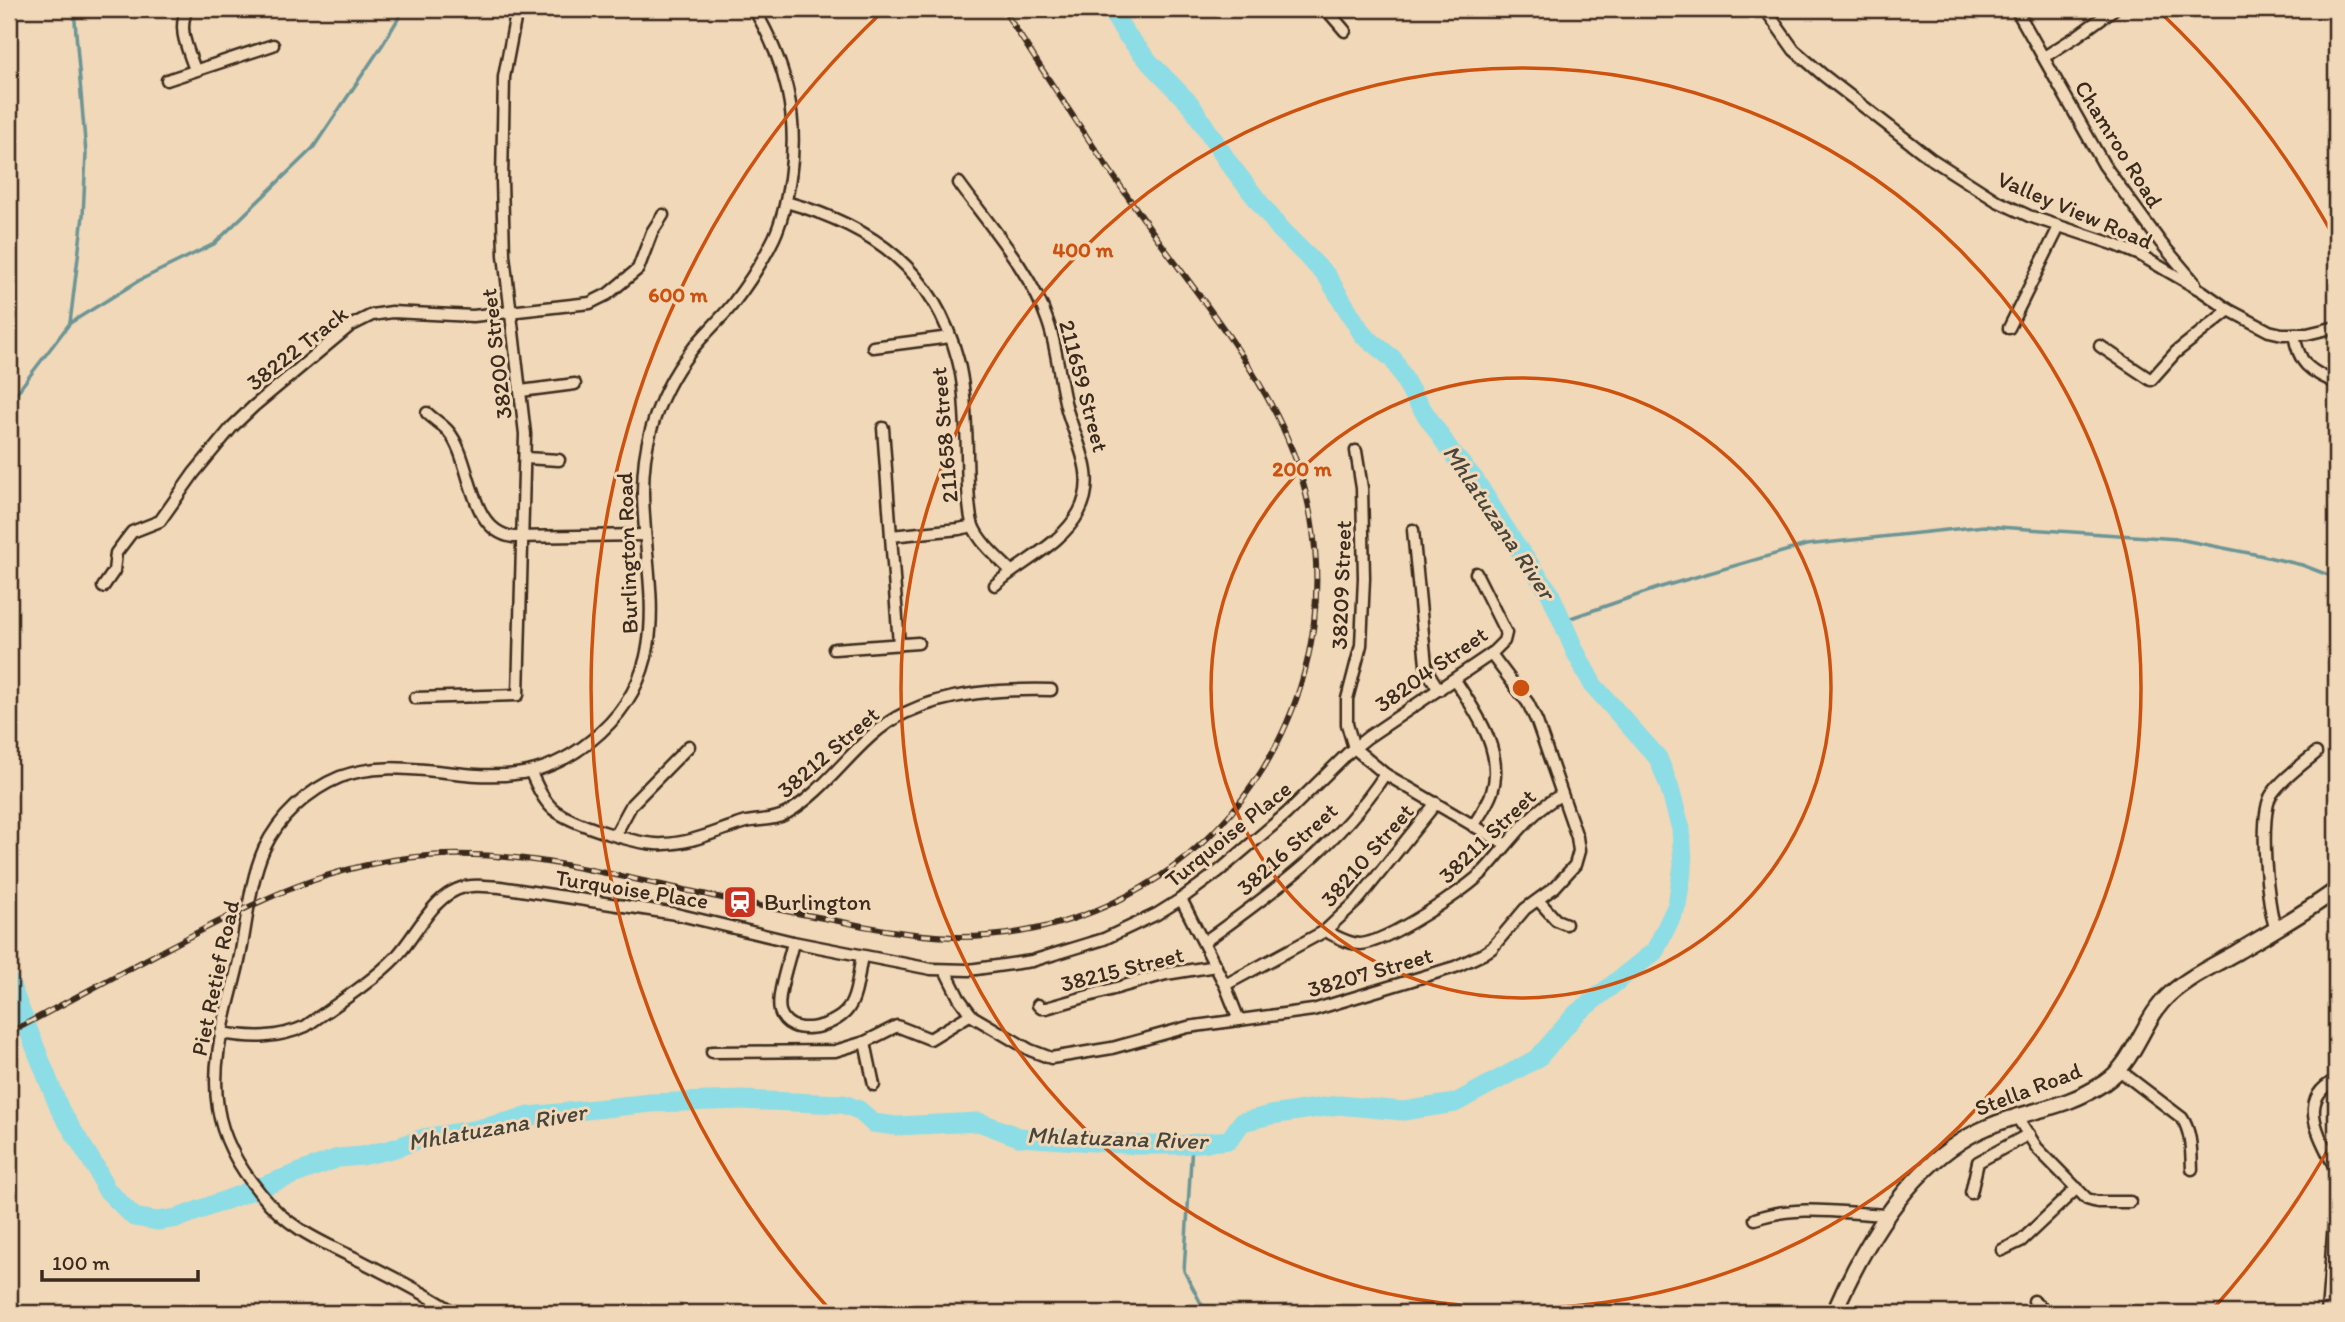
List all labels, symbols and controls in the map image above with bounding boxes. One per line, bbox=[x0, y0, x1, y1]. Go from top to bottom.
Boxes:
street label: Chamroo Road bbox=[2069, 75, 2169, 213]
street label: Valley View Road bbox=[1993, 165, 2157, 255]
text: 400 m bbox=[1053, 237, 1114, 262]
text: 600 m bbox=[648, 282, 708, 307]
street label: 38200 Street bbox=[474, 287, 518, 421]
street label: 38222 Track bbox=[241, 300, 354, 396]
street label: 211659 Street bbox=[1053, 317, 1115, 455]
street label: 211658 Street bbox=[924, 366, 964, 504]
water label: Mhlatuzana River bbox=[1437, 439, 1563, 607]
text: 200 m bbox=[1272, 456, 1332, 481]
street label: Burlington Road bbox=[610, 471, 644, 634]
street label: 38209 Street bbox=[1325, 520, 1357, 650]
street label: 38204 Street bbox=[1369, 620, 1493, 718]
centre of rings bbox=[1509, 676, 1533, 700]
street label: 38212 Street bbox=[771, 700, 885, 804]
street label: Turquoise Place bbox=[1159, 775, 1297, 893]
street label: 38211 Street bbox=[1432, 782, 1542, 889]
street label: 38216 Street bbox=[1231, 796, 1343, 902]
street label: 38210 Street bbox=[1314, 797, 1420, 913]
street label: Turquoise Place bbox=[554, 863, 710, 915]
station icon: Burlington bbox=[721, 883, 759, 921]
place label: Burlington bbox=[764, 888, 871, 916]
street label: Piet Retief Road bbox=[185, 897, 245, 1059]
street label: 38215 Street bbox=[1058, 940, 1187, 998]
street label: 38207 Street bbox=[1304, 941, 1436, 1003]
street label: Stella Road bbox=[1971, 1056, 2086, 1122]
water label: Mhlatuzana River bbox=[406, 1096, 591, 1156]
water label: Mhlatuzana River bbox=[1026, 1120, 1210, 1155]
scale bar bbox=[42, 1238, 198, 1282]
text: 100 m bbox=[52, 1250, 110, 1275]

